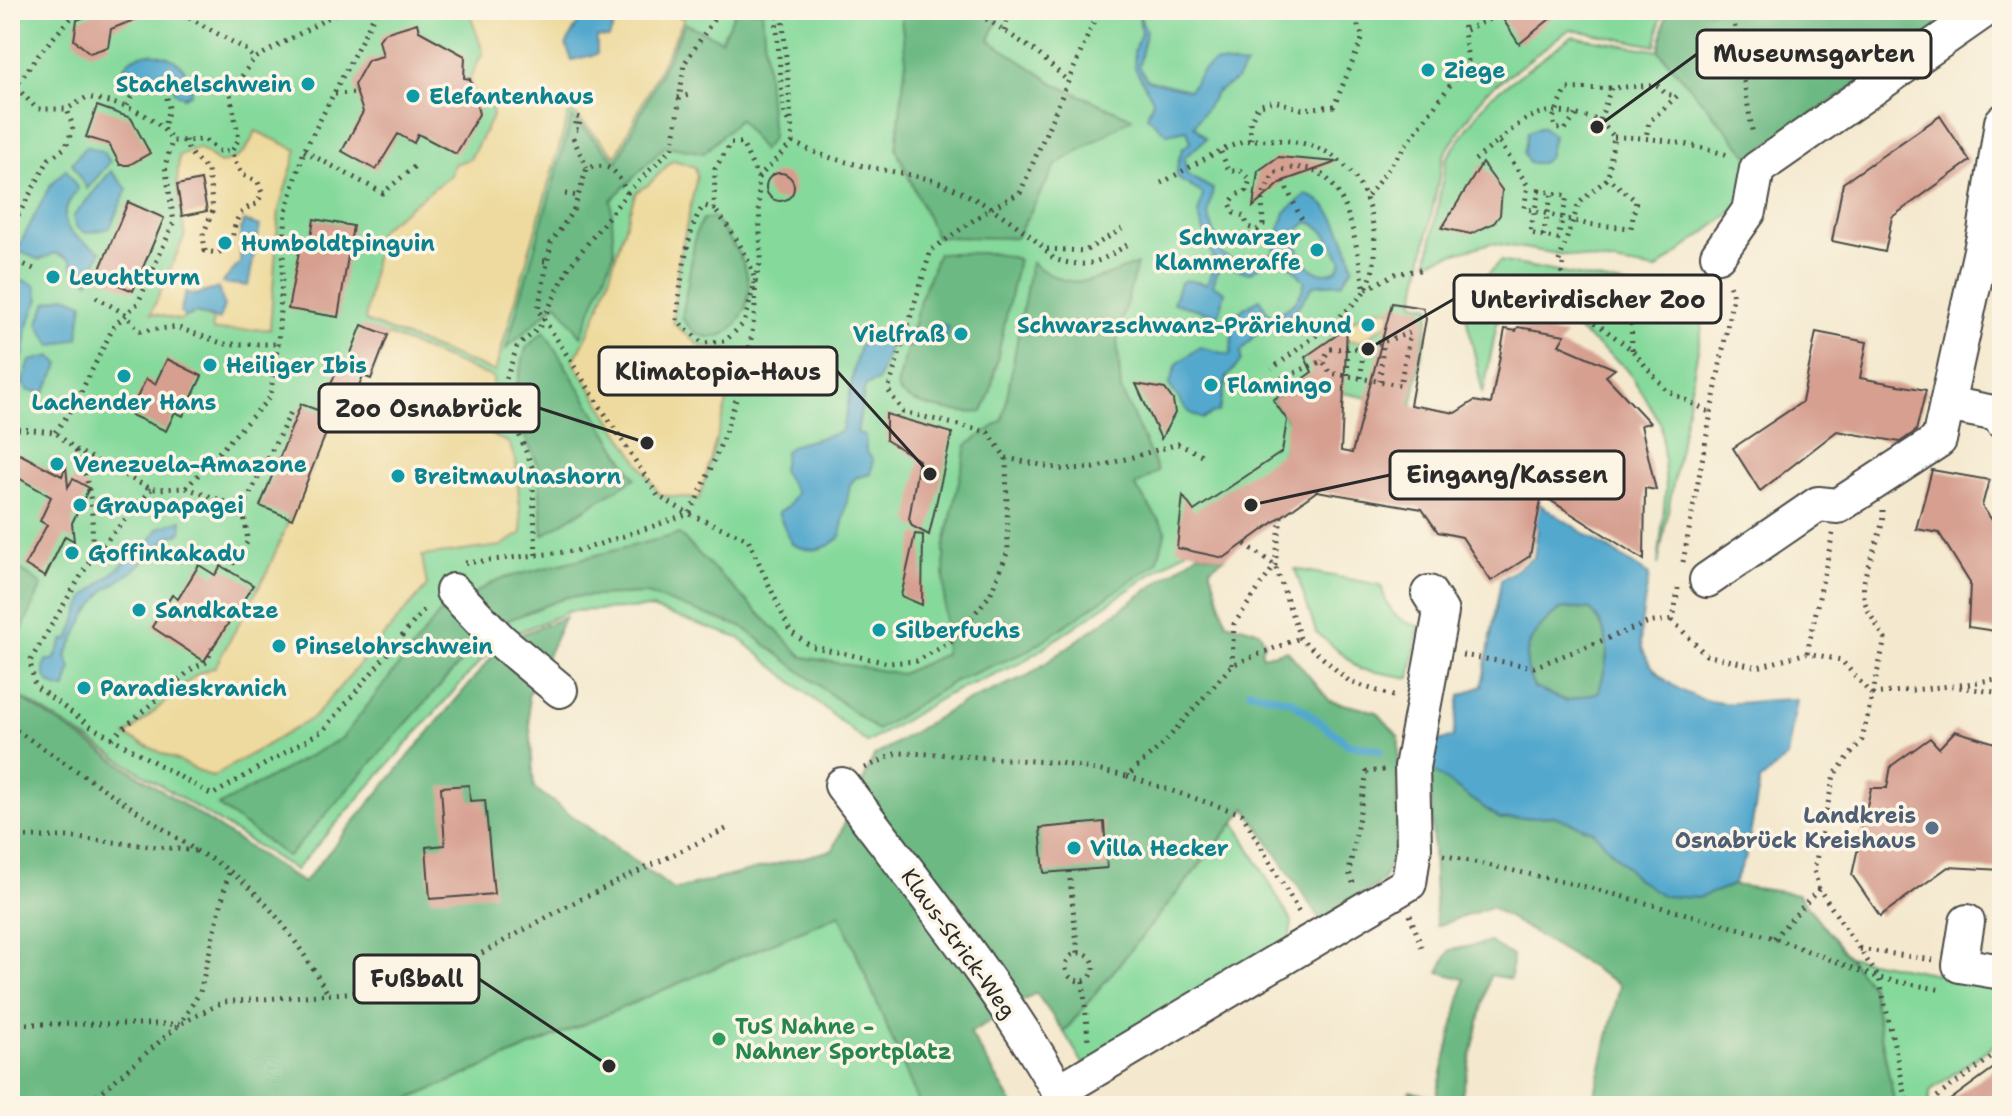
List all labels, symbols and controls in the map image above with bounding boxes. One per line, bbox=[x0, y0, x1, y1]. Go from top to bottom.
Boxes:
callout: Museumsgarten bbox=[1697, 30, 1931, 78]
text: Museumsgarten bbox=[1713, 38, 1915, 70]
place label: Ziege bbox=[1444, 56, 1505, 85]
marker: Ziege bbox=[1419, 61, 1437, 79]
place label: Stachelschwein bbox=[116, 70, 292, 99]
marker: Stachelschwein bbox=[299, 75, 317, 93]
place label: Elefantenhaus bbox=[429, 82, 594, 111]
marker: Elefantenhaus bbox=[404, 87, 422, 105]
place label: Schwarzer Klammeraffe bbox=[1155, 223, 1301, 277]
place label: Humboldtpinguin bbox=[241, 229, 435, 258]
marker: Humboldtpinguin bbox=[216, 234, 234, 252]
marker: Schwarzer Klammeraffe bbox=[1308, 241, 1326, 259]
place label: Leuchtturm bbox=[69, 263, 200, 292]
marker: Leuchtturm bbox=[44, 268, 62, 286]
callout: Unterirdischer Zoo bbox=[1454, 275, 1721, 323]
text: Unterirdischer Zoo bbox=[1470, 284, 1706, 316]
place label: Schwarzschwanz-Präriehund bbox=[1017, 311, 1352, 340]
marker: Schwarzschwanz-Präriehund bbox=[1359, 316, 1377, 334]
place label: Vielfraß bbox=[853, 320, 945, 349]
marker: Vielfraß bbox=[952, 325, 970, 343]
callout: Klimatopia-Haus bbox=[599, 347, 837, 395]
place label: Heiliger Ibis bbox=[226, 351, 367, 380]
marker: Heiliger Ibis bbox=[201, 356, 219, 374]
text: Klimatopia-Haus bbox=[615, 356, 821, 388]
marker: Lachender Hans bbox=[115, 367, 133, 385]
place label: Flamingo bbox=[1227, 371, 1332, 400]
marker: Flamingo bbox=[1202, 376, 1220, 394]
callout: Zoo Osnabrück bbox=[319, 384, 539, 432]
place label: Lachender Hans bbox=[32, 388, 216, 417]
text: Zoo Osnabrück bbox=[335, 393, 523, 425]
place label: Venezuela-Amazone bbox=[73, 450, 307, 479]
callout: Eingang/Kassen bbox=[1390, 451, 1624, 499]
marker: Venezuela-Amazone bbox=[48, 455, 66, 473]
text: Eingang/Kassen bbox=[1406, 459, 1608, 491]
place label: Breitmaulnashorn bbox=[414, 462, 622, 491]
marker: Breitmaulnashorn bbox=[389, 467, 407, 485]
place label: Graupapagei bbox=[96, 491, 244, 520]
marker: Graupapagei bbox=[71, 496, 89, 514]
place label: Goffinkakadu bbox=[88, 539, 246, 568]
marker: Goffinkakadu bbox=[63, 544, 81, 562]
place label: Sandkatze bbox=[155, 596, 278, 625]
marker: Sandkatze bbox=[130, 601, 148, 619]
place label: Silberfuchs bbox=[895, 616, 1020, 645]
marker: Silberfuchs bbox=[870, 621, 888, 639]
place label: Pinselohrschwein bbox=[295, 632, 493, 661]
marker: Pinselohrschwein bbox=[270, 637, 288, 655]
place label: Paradieskranich bbox=[100, 674, 287, 703]
marker: Paradieskranich bbox=[75, 679, 93, 697]
place label: Landkreis Osnabrück Kreishaus bbox=[1675, 801, 1916, 855]
marker: Landkreis Osnabrück Kreishaus bbox=[1923, 819, 1941, 837]
place label: Villa Hecker bbox=[1090, 834, 1229, 863]
marker: Villa Hecker bbox=[1065, 839, 1083, 857]
street label: Klaus-Strick-Weg bbox=[894, 863, 1023, 1024]
callout: Fußball bbox=[354, 955, 479, 1003]
text: Fußball bbox=[370, 963, 464, 995]
place label: TuS Nahne - Nahner Sportplatz bbox=[735, 1012, 952, 1066]
marker: TuS Nahne - Nahner Sportplatz bbox=[710, 1030, 728, 1048]

